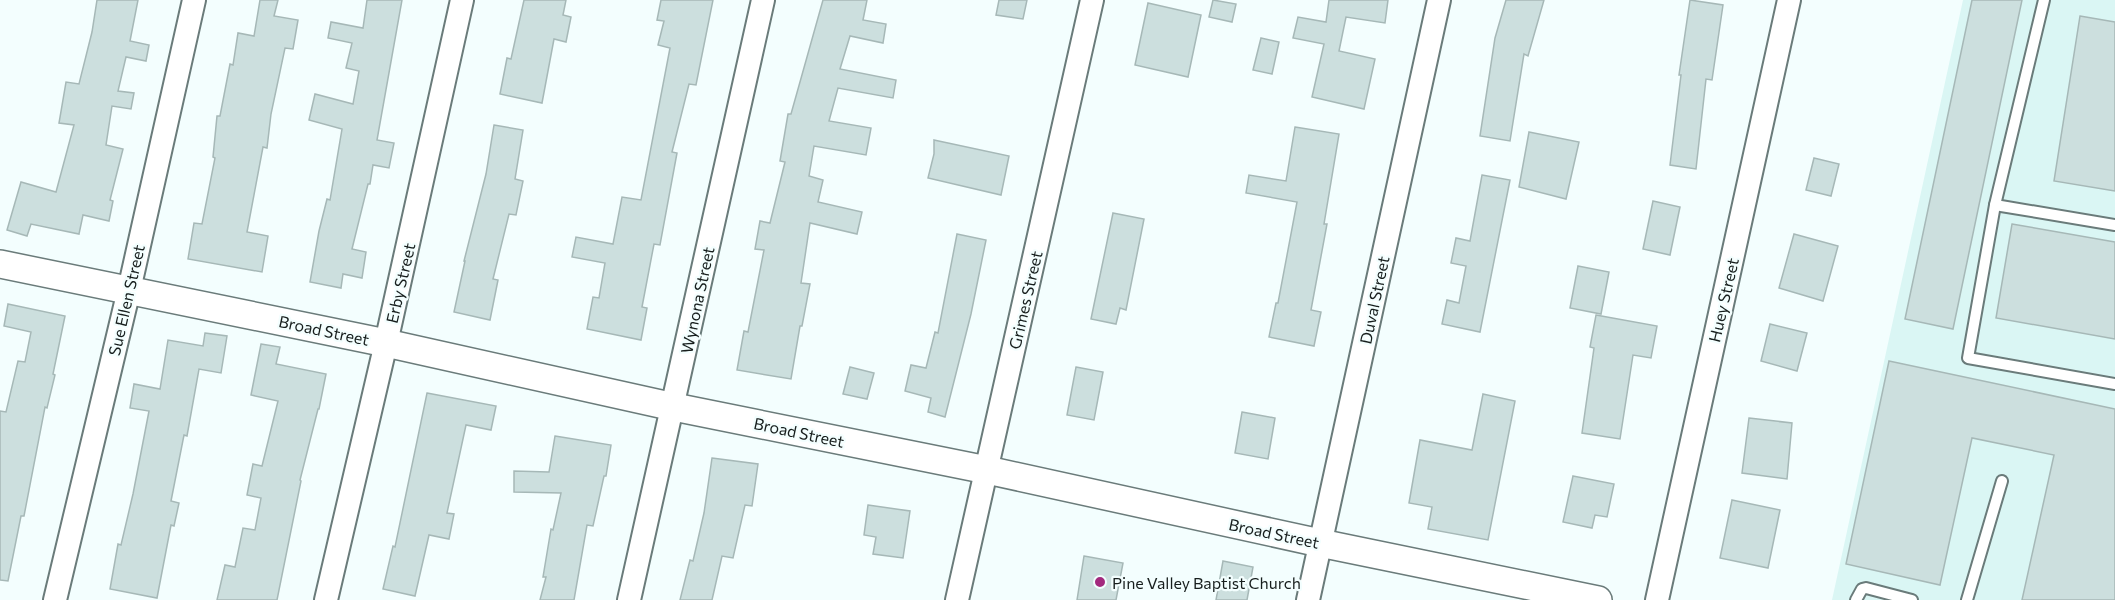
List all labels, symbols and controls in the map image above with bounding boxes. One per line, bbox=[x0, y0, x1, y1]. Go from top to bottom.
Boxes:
street label: Erby Street bbox=[382, 241, 419, 325]
street label: Sue Ellen Street bbox=[104, 242, 148, 357]
street label: Wynona Street bbox=[676, 244, 718, 355]
street label: Grimes Street bbox=[1004, 249, 1046, 351]
street label: Duval Street bbox=[1355, 254, 1393, 346]
street label: Huey Street bbox=[1704, 256, 1742, 344]
street label: Broad Street bbox=[277, 311, 371, 349]
street label: Broad Street bbox=[752, 413, 846, 451]
street label: Broad Street bbox=[1227, 514, 1321, 552]
place label: Pine Valley Baptist Church bbox=[1112, 573, 1301, 592]
marker: Pine Valley Baptist Church bbox=[1093, 575, 1107, 589]

